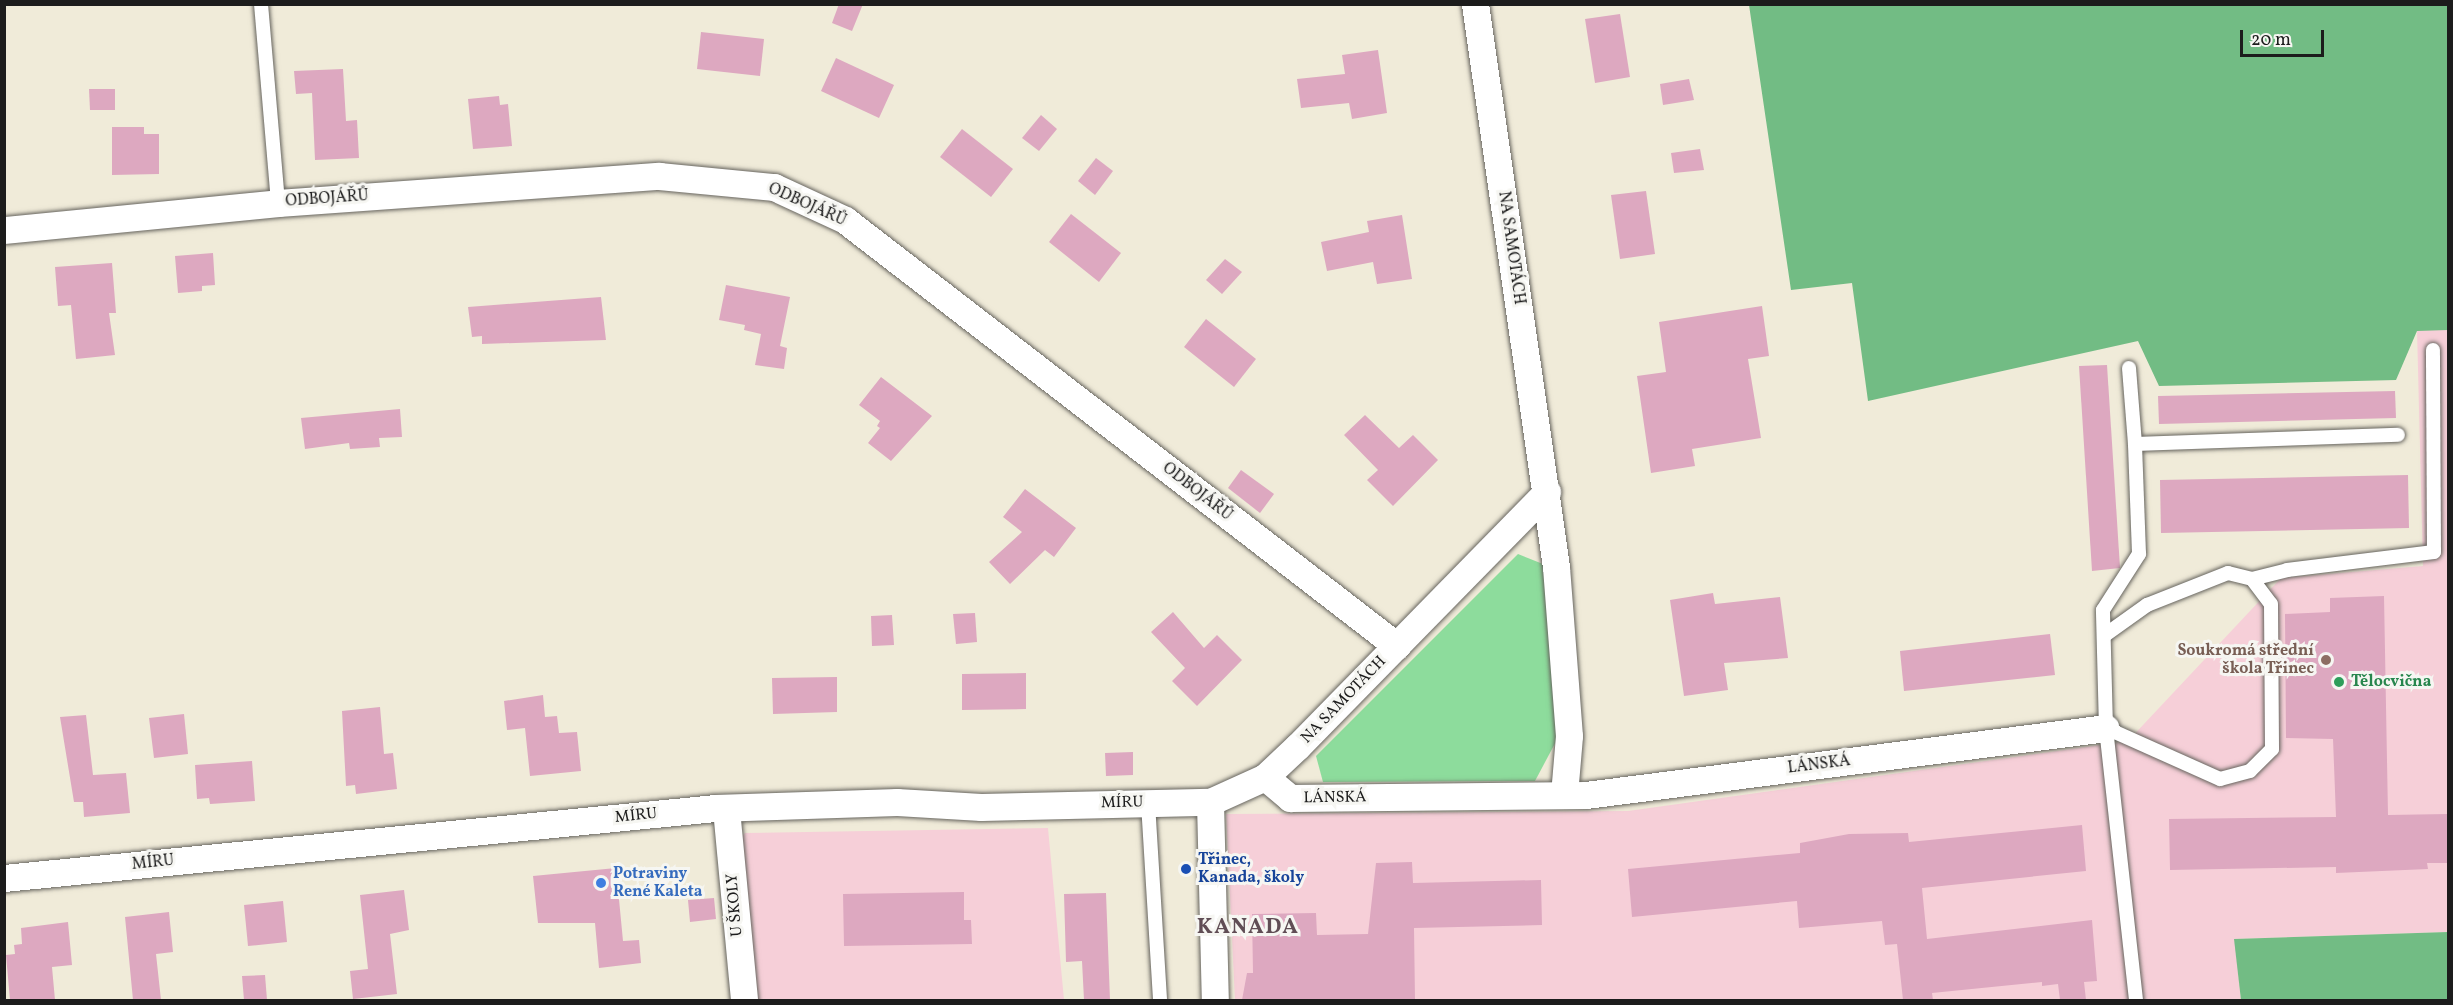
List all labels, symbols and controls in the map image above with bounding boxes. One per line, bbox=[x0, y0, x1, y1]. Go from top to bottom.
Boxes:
scale bar bbox=[2243, 18, 2327, 56]
text: 20 m bbox=[2251, 28, 2291, 53]
street label: ODBOJÁŘŮ bbox=[765, 179, 849, 231]
street label: ODBOJÁŘŮ bbox=[285, 187, 369, 211]
street label: NA SAMOTÁCH bbox=[1494, 190, 1528, 306]
street label: ODBOJÁŘŮ bbox=[1158, 459, 1236, 525]
place label: Soukromá střední škola Třinec bbox=[2177, 641, 2314, 679]
street label: NA SAMOTÁCH bbox=[1297, 652, 1391, 748]
marker: Soukromá střední škola Třinec bbox=[2319, 653, 2333, 667]
place label: Tělocvična bbox=[2351, 672, 2431, 692]
marker: Tělocvična bbox=[2332, 675, 2346, 689]
street label: LÁNSKÁ bbox=[1787, 752, 1851, 778]
street label: LÁNSKÁ bbox=[1303, 788, 1367, 808]
street label: MÍRU bbox=[1101, 793, 1143, 813]
street label: MÍRU bbox=[614, 804, 658, 828]
place label: Třinec, Kanada, školy bbox=[1198, 850, 1304, 888]
street label: MÍRU bbox=[131, 851, 175, 875]
marker: Třinec, Kanada, školy bbox=[1179, 862, 1193, 876]
place label: Potraviny René Kaleta bbox=[613, 864, 702, 902]
street label: U ŠKOLY bbox=[723, 873, 747, 937]
marker: Potraviny René Kaleta bbox=[594, 876, 608, 890]
district label: KANADA bbox=[1197, 915, 1299, 941]

